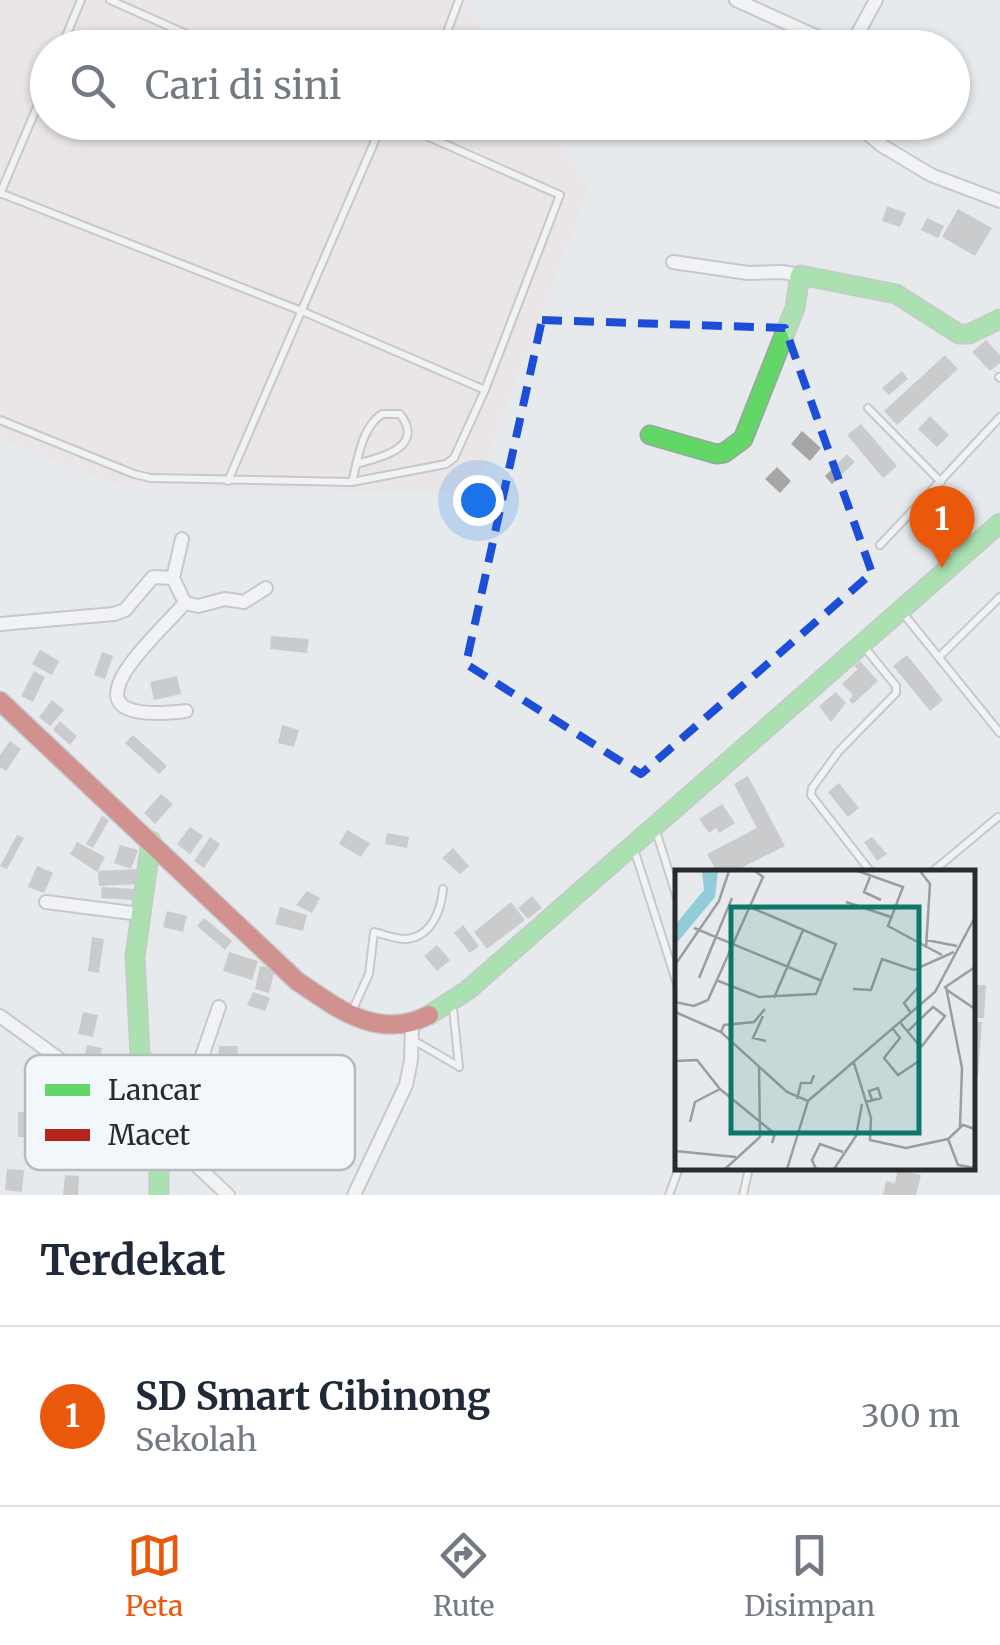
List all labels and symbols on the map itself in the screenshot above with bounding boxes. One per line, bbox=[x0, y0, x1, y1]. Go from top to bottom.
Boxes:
your location bbox=[453, 475, 504, 526]
pin: 1 bbox=[910, 486, 974, 568]
inset map bbox=[675, 870, 975, 1170]
legend bbox=[25, 1055, 355, 1170]
text: Lancar bbox=[108, 1072, 201, 1108]
text: Macet bbox=[108, 1117, 190, 1153]

